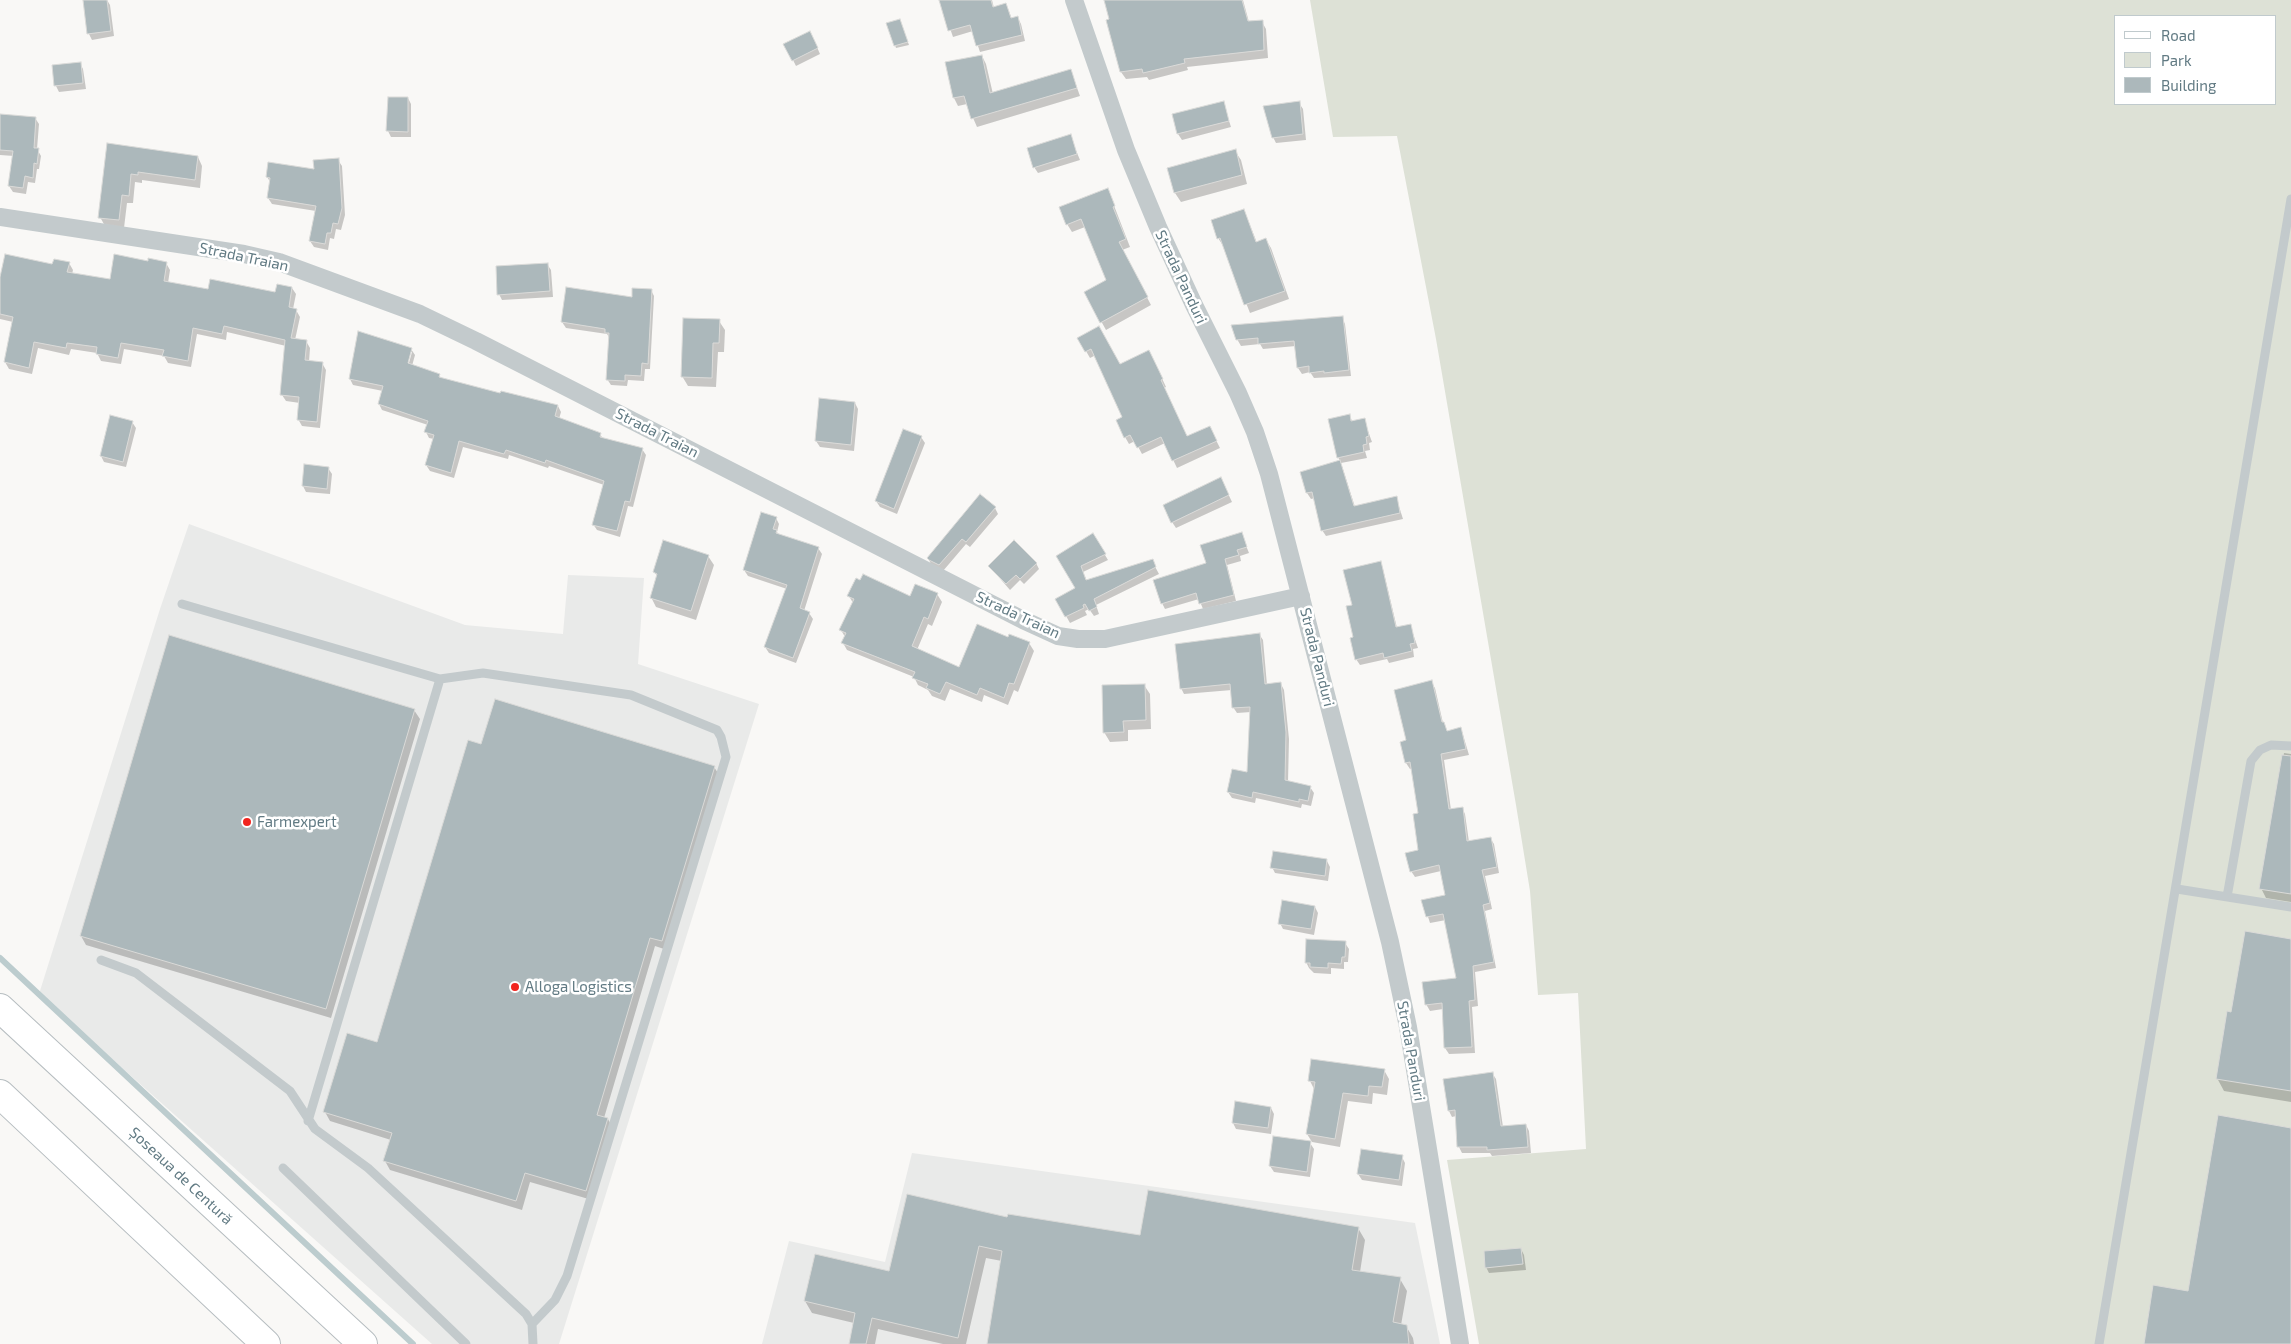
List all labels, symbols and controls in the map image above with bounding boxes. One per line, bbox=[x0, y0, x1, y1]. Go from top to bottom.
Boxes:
legend bbox=[2114, 15, 2276, 105]
text: Road bbox=[2161, 26, 2196, 44]
text: Park bbox=[2161, 51, 2192, 69]
text: Building bbox=[2161, 76, 2216, 94]
street label: Strada Panduri bbox=[1151, 227, 1211, 327]
street label: Strada Traian bbox=[198, 239, 290, 275]
street label: Strada Traian bbox=[613, 404, 701, 462]
street label: Strada Traian bbox=[973, 588, 1063, 642]
street label: Strada Panduri bbox=[1296, 606, 1338, 708]
place label: Farmexpert bbox=[257, 813, 337, 831]
marker: Farmexpert bbox=[241, 816, 253, 828]
place label: Alloga Logistics bbox=[525, 978, 632, 996]
marker: Alloga Logistics bbox=[509, 981, 521, 993]
street label: Strada Panduri bbox=[1393, 1000, 1429, 1102]
street label: Șoseaua de Centură bbox=[126, 1123, 236, 1229]

